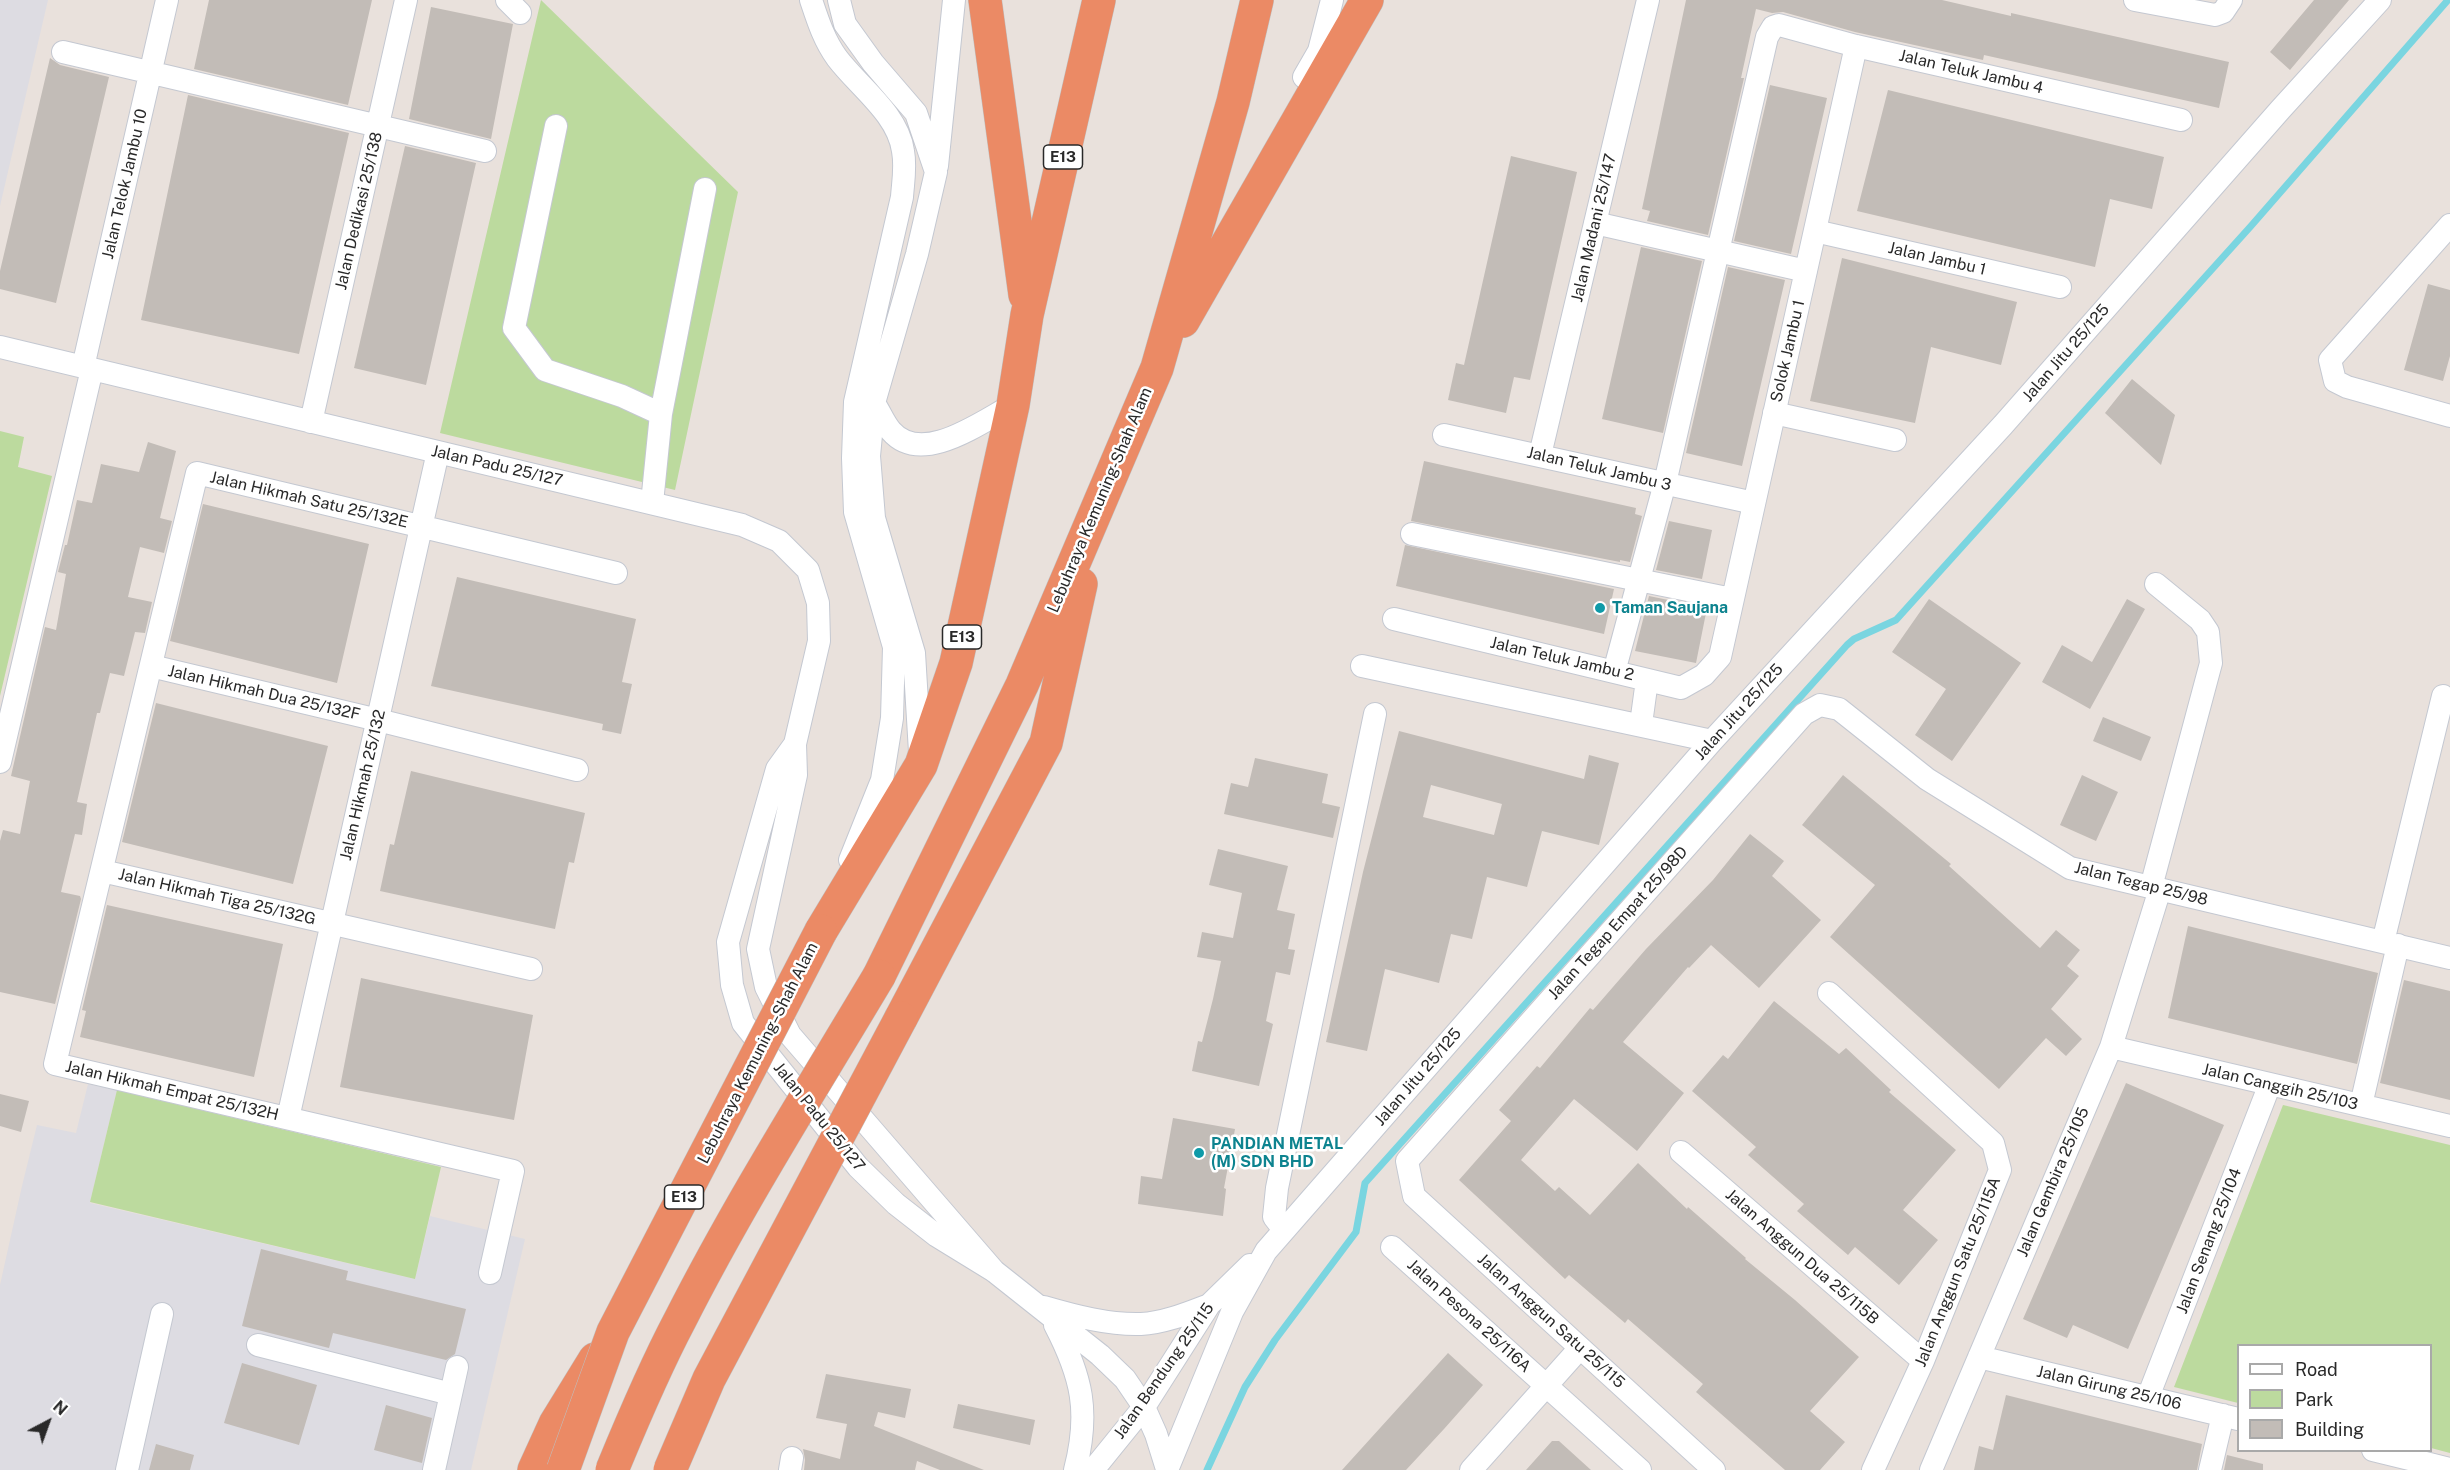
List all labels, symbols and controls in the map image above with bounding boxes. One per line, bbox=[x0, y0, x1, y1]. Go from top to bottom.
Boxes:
street label: Jalan Teluk Jambu 4 bbox=[1897, 46, 2045, 98]
street label: Jalan Telok Jambu 10 bbox=[98, 107, 152, 261]
street label: Jalan Dedikasi 25/138 bbox=[331, 130, 387, 292]
road number: E13 bbox=[1044, 145, 1082, 169]
street label: Jalan Madani 25/147 bbox=[1568, 152, 1620, 304]
street label: Jalan Jambu 1 bbox=[1886, 238, 1988, 280]
street label: Solok Jambu 1 bbox=[1767, 298, 1809, 404]
street label: Jalan Jitu 25/125 bbox=[2018, 300, 2114, 406]
street label: Lebuhraya Kemuning-Shah Alam bbox=[1044, 385, 1156, 615]
street label: Jalan Padu 25/127 bbox=[429, 442, 565, 490]
street label: Jalan Teluk Jambu 3 bbox=[1525, 443, 1673, 495]
street label: Jalan Hikmah Satu 25/132E bbox=[208, 468, 410, 532]
place label: Taman Saujana bbox=[1612, 598, 1728, 618]
marker: Taman Saujana bbox=[1593, 601, 1607, 615]
road number: E13 bbox=[942, 625, 982, 649]
street label: Jalan Teluk Jambu 2 bbox=[1488, 633, 1636, 685]
street label: Jalan Jitu 25/125 bbox=[1691, 660, 1787, 764]
street label: Jalan Hikmah Dua 25/132F bbox=[166, 661, 362, 725]
street label: Jalan Hikmah 25/132 bbox=[336, 708, 390, 862]
street label: Jalan Tegap Empat 25/98D bbox=[1544, 842, 1692, 1004]
street label: Jalan Tegap 25/98 bbox=[2072, 858, 2210, 910]
street label: Jalan Hikmah Tiga 25/132G bbox=[116, 865, 318, 929]
street label: Lebuhraya Kemuning–Shah Alam bbox=[694, 939, 822, 1167]
street label: Jalan Jitu 25/125 bbox=[1370, 1024, 1466, 1130]
street label: Jalan Hikmah Empat 25/132H bbox=[64, 1057, 280, 1125]
street label: Jalan Padu 25/127 bbox=[769, 1059, 869, 1175]
street label: Jalan Canggih 25/103 bbox=[2200, 1060, 2360, 1114]
street label: Jalan Gembira 25/105 bbox=[2013, 1104, 2093, 1260]
place label: PANDIAN METAL (M) SDN BHD bbox=[1211, 1134, 1343, 1172]
marker: PANDIAN METAL (M) SDN BHD bbox=[1192, 1146, 1206, 1160]
street label: Jalan Senang 25/104 bbox=[2172, 1165, 2246, 1317]
street label: Jalan Anggun Satu 25/115A bbox=[1911, 1174, 2005, 1370]
road number: E13 bbox=[664, 1185, 704, 1209]
street label: Jalan Anggun Dua 25/115B bbox=[1721, 1185, 1883, 1329]
street label: Jalan Anggun Satu 25/115 bbox=[1473, 1250, 1629, 1392]
street label: Jalan Pesona 25/116A bbox=[1403, 1255, 1535, 1377]
street label: Jalan Bendung 25/115 bbox=[1110, 1299, 1218, 1443]
legend bbox=[2237, 1344, 2432, 1452]
text: Road bbox=[2295, 1359, 2338, 1380]
street label: Jalan Girung 25/106 bbox=[2035, 1362, 2183, 1414]
text: Park bbox=[2295, 1389, 2333, 1410]
north arrow bbox=[18, 1392, 78, 1452]
text: N bbox=[49, 1397, 71, 1419]
text: Building bbox=[2295, 1419, 2364, 1440]

